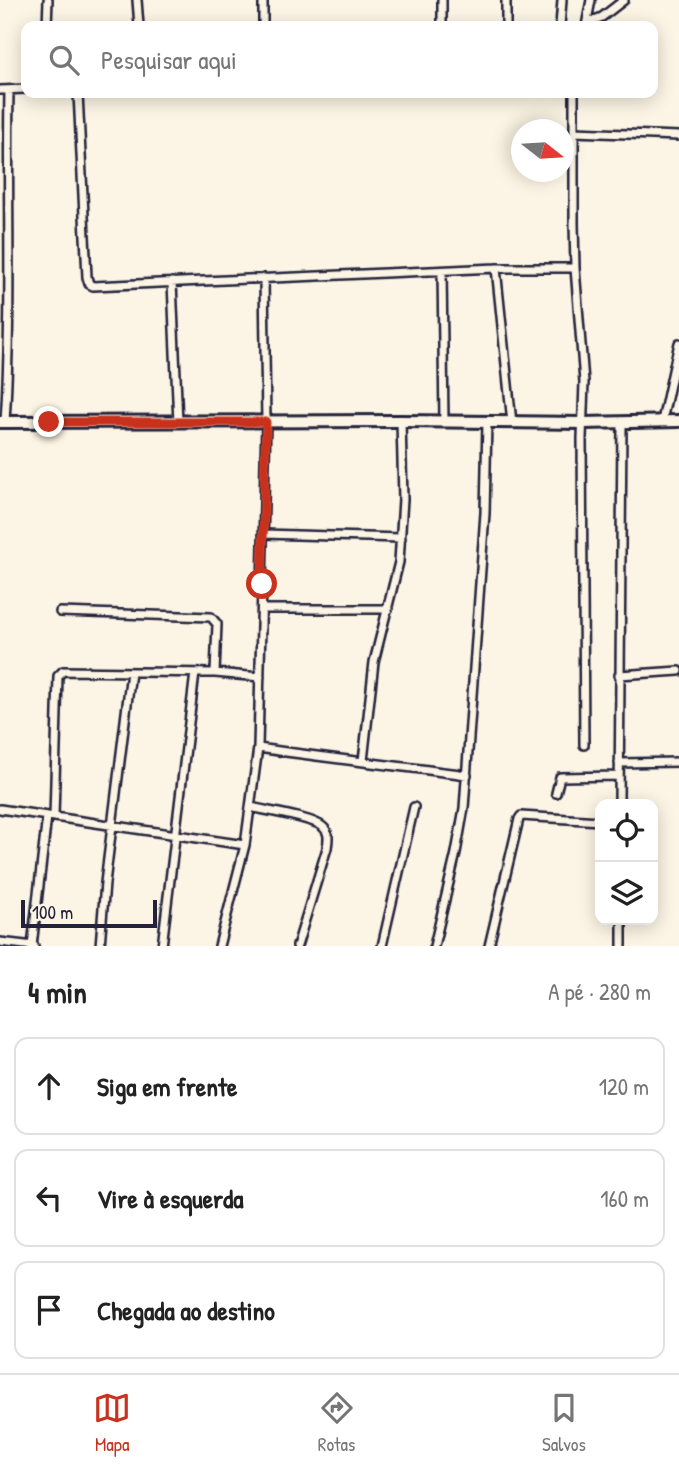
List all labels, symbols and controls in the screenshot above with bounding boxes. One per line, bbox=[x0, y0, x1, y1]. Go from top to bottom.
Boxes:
search box bbox=[21, 21, 658, 98]
icon: search bbox=[45, 41, 83, 79]
text: Pesquisar aqui bbox=[101, 42, 237, 77]
north arrow bbox=[511, 119, 574, 182]
route end bbox=[33, 406, 64, 437]
route start bbox=[246, 568, 277, 599]
map controls bbox=[595, 799, 658, 925]
button: locate bbox=[595, 799, 658, 862]
button: layers bbox=[595, 862, 658, 925]
scale bar bbox=[21, 897, 158, 929]
text: 100 m bbox=[32, 899, 73, 925]
text: 4 min bbox=[28, 972, 87, 1012]
text: A pé · 280 m bbox=[548, 976, 651, 1007]
icon: ahead bbox=[30, 1067, 68, 1105]
text: Siga em frente bbox=[97, 1069, 237, 1104]
text: 120 m bbox=[599, 1071, 649, 1102]
icon: left bbox=[30, 1179, 68, 1217]
text: Vire à esquerda bbox=[97, 1181, 243, 1216]
text: 160 m bbox=[600, 1183, 649, 1214]
icon: arrive bbox=[30, 1291, 68, 1329]
text: Chegada ao destino bbox=[97, 1293, 275, 1328]
tab: Mapa bbox=[93, 1389, 131, 1457]
tab: Rotas bbox=[318, 1389, 356, 1457]
tab: Salvos bbox=[542, 1389, 586, 1457]

